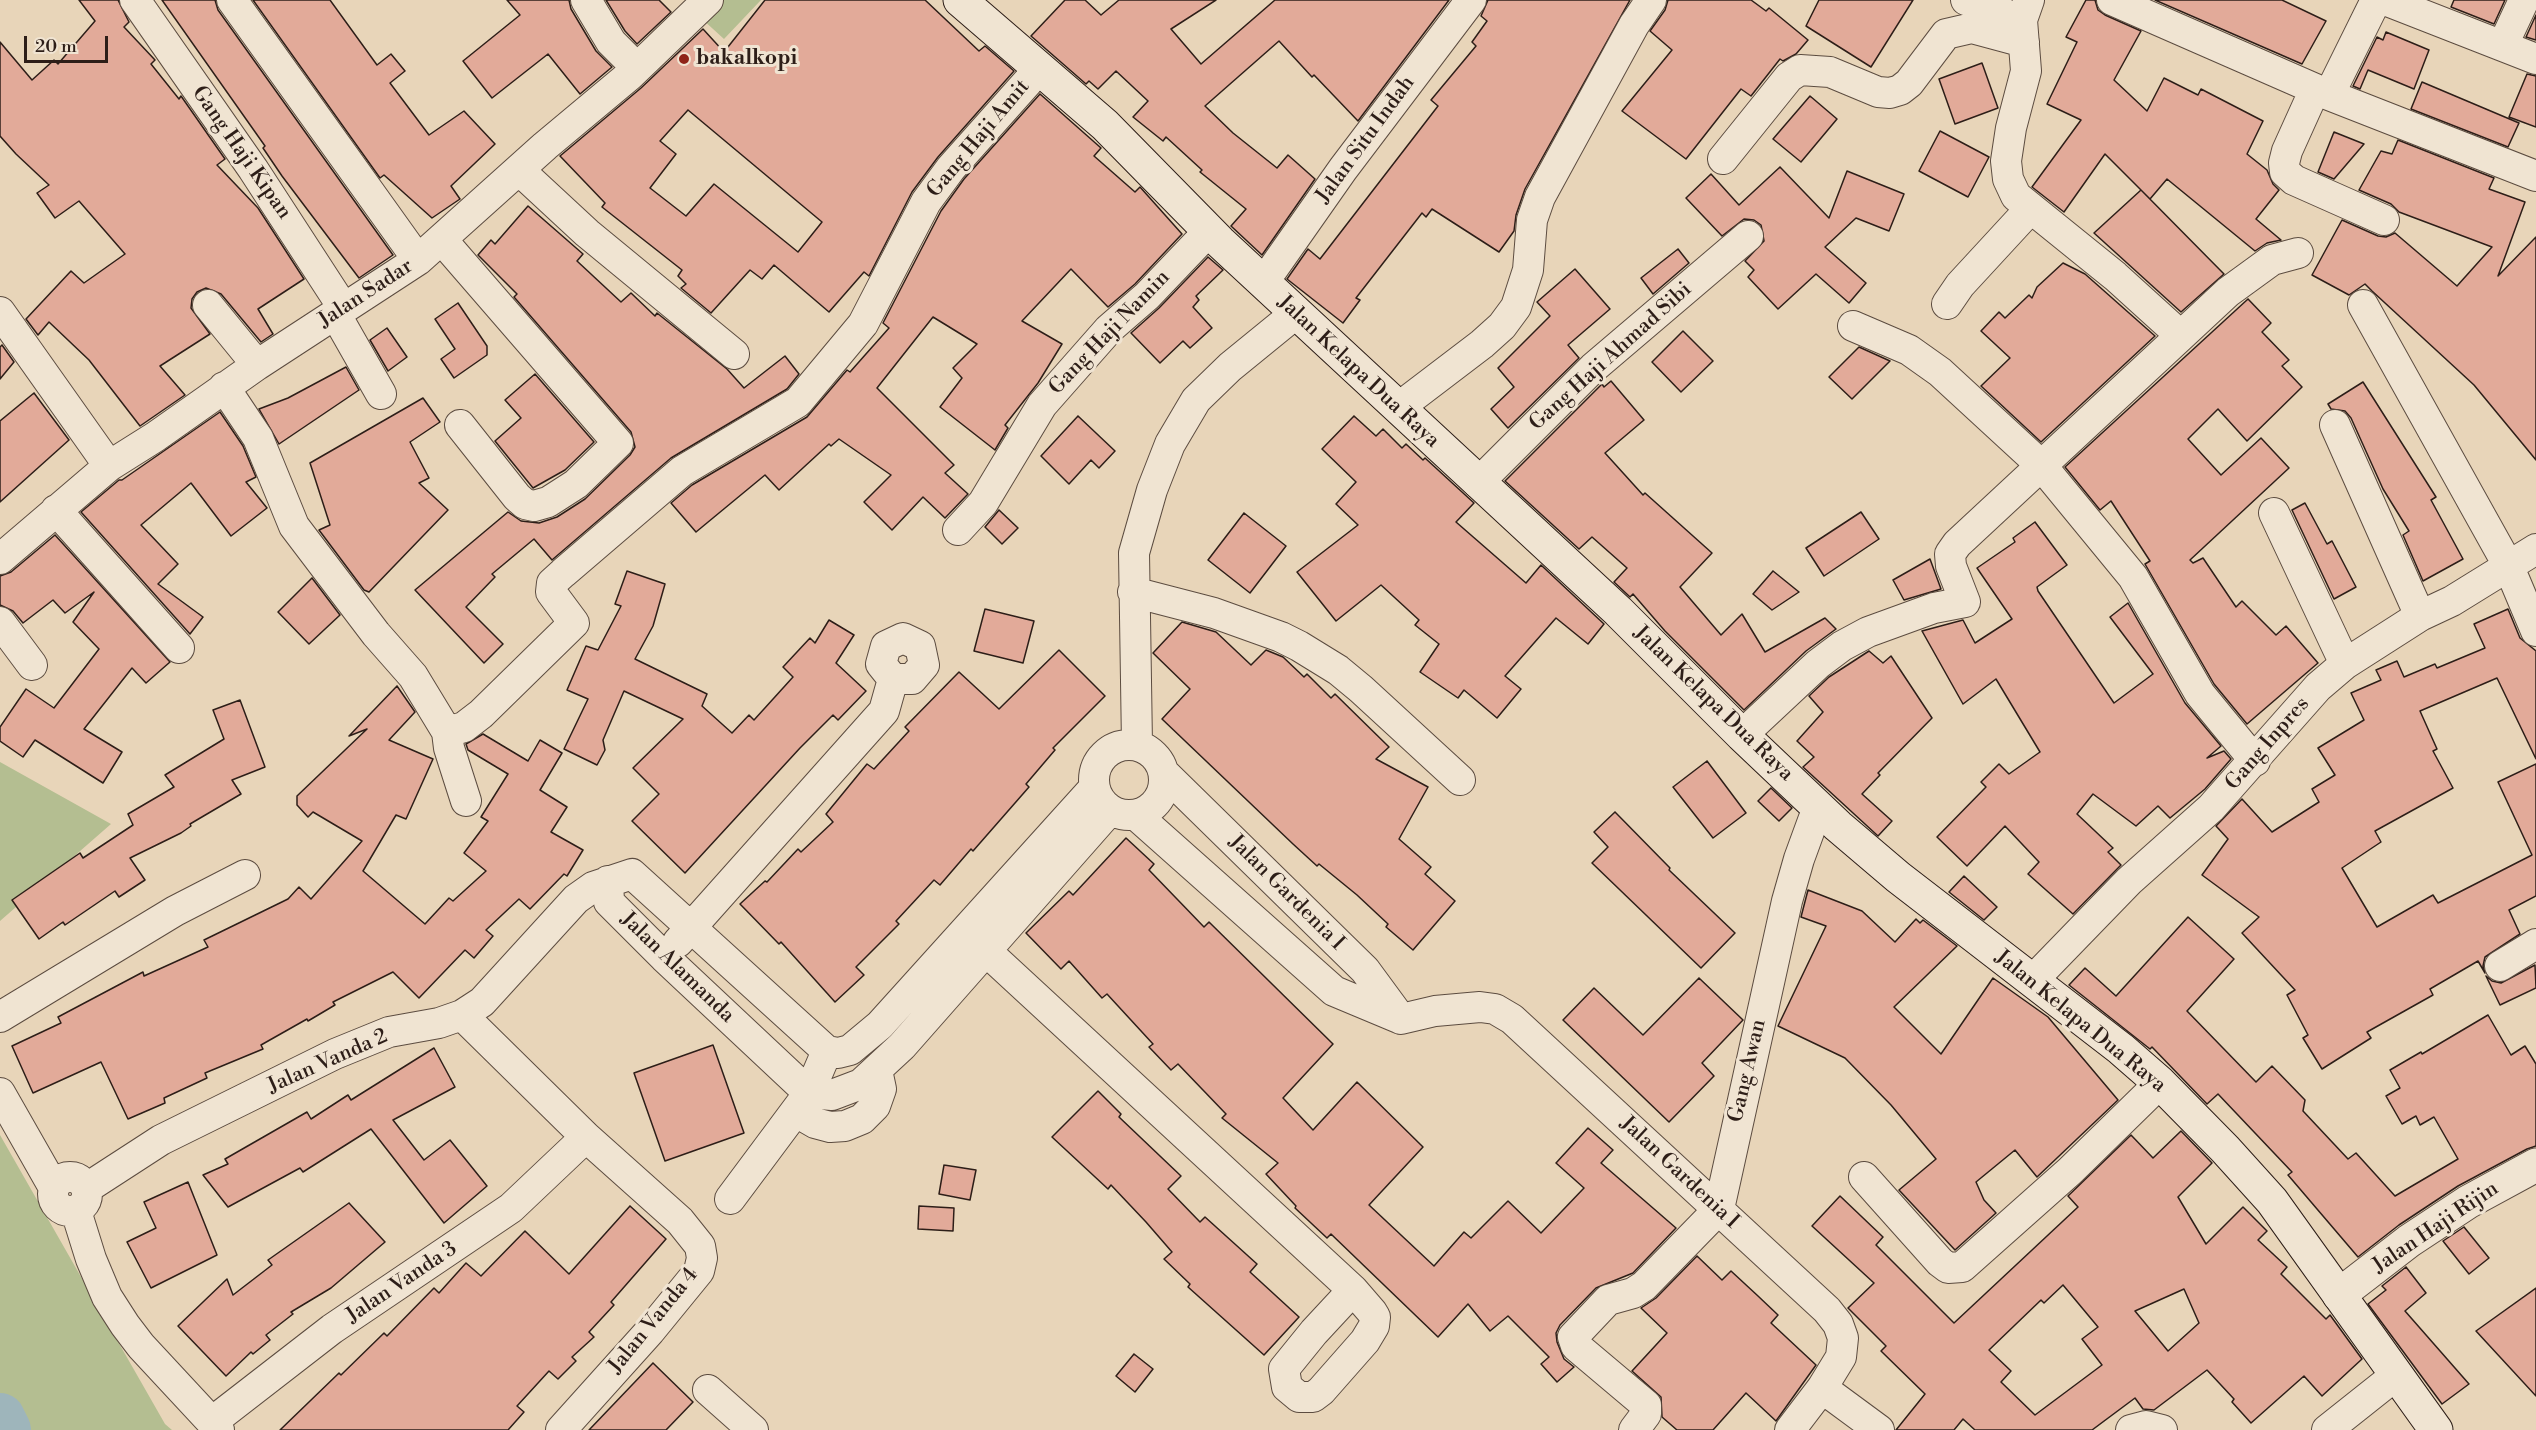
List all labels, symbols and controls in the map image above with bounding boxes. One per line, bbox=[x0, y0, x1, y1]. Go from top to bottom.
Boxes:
scale bar bbox=[27, 24, 111, 62]
text: 20 m bbox=[35, 35, 77, 58]
place label: bakalkopi bbox=[696, 46, 797, 72]
marker: bakalkopi bbox=[677, 52, 691, 66]
street label: Jalan Situ Indah bbox=[1311, 71, 1421, 209]
street label: Gang Haji Amit bbox=[922, 75, 1036, 203]
street label: Gang Haji Kipan bbox=[186, 82, 296, 224]
street label: Jalan Sadar bbox=[314, 254, 418, 334]
street label: Gang Haji Namin bbox=[1044, 266, 1176, 400]
street label: Gang Haji Ahmad Sibi bbox=[1525, 278, 1697, 436]
street label: Jalan Kelapa Dua Raya bbox=[1272, 290, 1444, 454]
street label: Jalan Kelapa Dua Raya bbox=[1628, 621, 1798, 787]
street label: Gang Inpres bbox=[2221, 692, 2315, 796]
street label: Jalan Gardenia I bbox=[1223, 830, 1349, 956]
street label: Jalan Alamanda bbox=[615, 907, 739, 1029]
street label: Jalan Kelapa Dua Raya bbox=[1990, 945, 2170, 1099]
street label: Gang Awan bbox=[1724, 1017, 1772, 1125]
street label: Jalan Vanda 2 bbox=[264, 1024, 392, 1100]
street label: Jalan Gardenia I bbox=[1614, 1112, 1744, 1234]
street label: Jalan Haji Rijin bbox=[2368, 1177, 2504, 1279]
street label: Jalan Vanda 3 bbox=[342, 1237, 462, 1329]
street label: Jalan Vanda 4 bbox=[604, 1263, 704, 1379]

